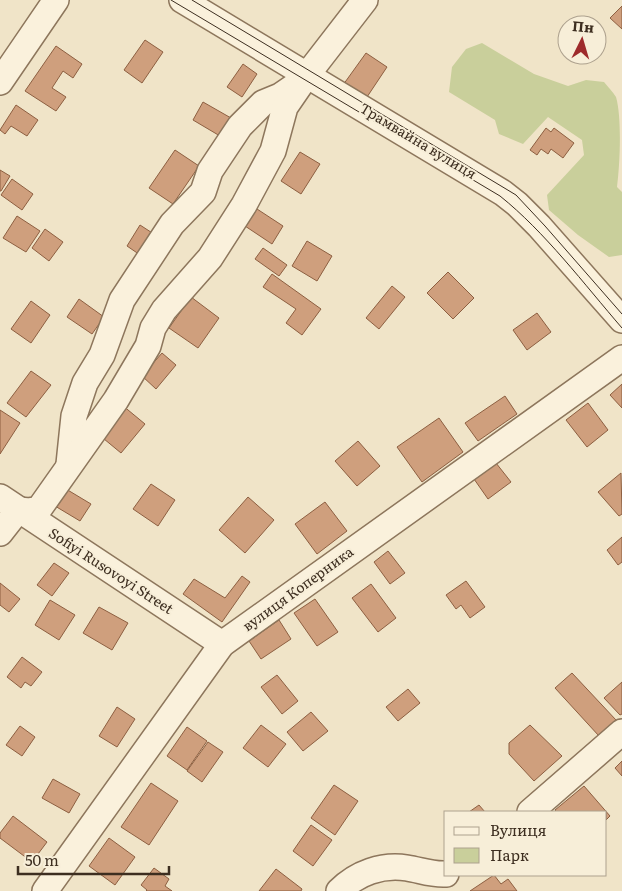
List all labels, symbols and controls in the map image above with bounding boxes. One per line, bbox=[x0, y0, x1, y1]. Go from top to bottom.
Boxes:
north arrow bbox=[557, 15, 607, 65]
text: Пн bbox=[571, 15, 595, 37]
street label: Трамвайна вулиця bbox=[356, 97, 481, 183]
street label: Sofiyi Rusovoyi Street bbox=[45, 522, 178, 618]
street label: вулиця Коперника bbox=[238, 541, 357, 635]
legend bbox=[444, 811, 607, 876]
text: Вулиця bbox=[490, 818, 547, 841]
text: Парк bbox=[490, 843, 529, 866]
scale bar bbox=[18, 844, 169, 876]
text: 50 m bbox=[25, 848, 59, 871]

